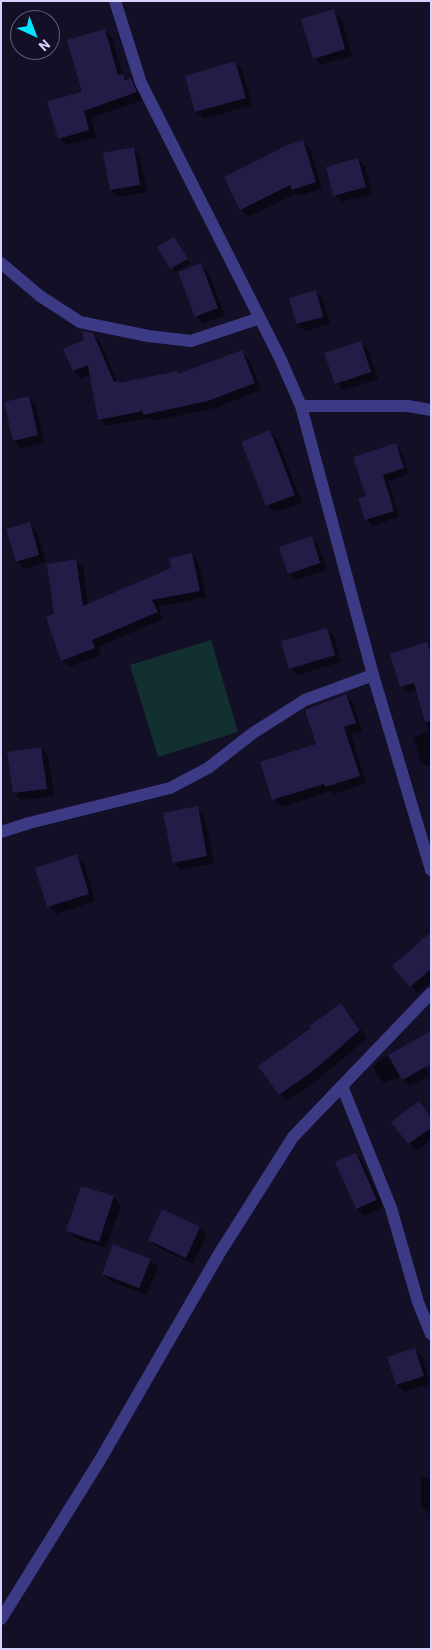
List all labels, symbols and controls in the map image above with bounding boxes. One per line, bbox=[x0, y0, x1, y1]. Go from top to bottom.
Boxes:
north arrow bbox=[10, 10, 60, 60]
text: N bbox=[36, 36, 54, 55]

